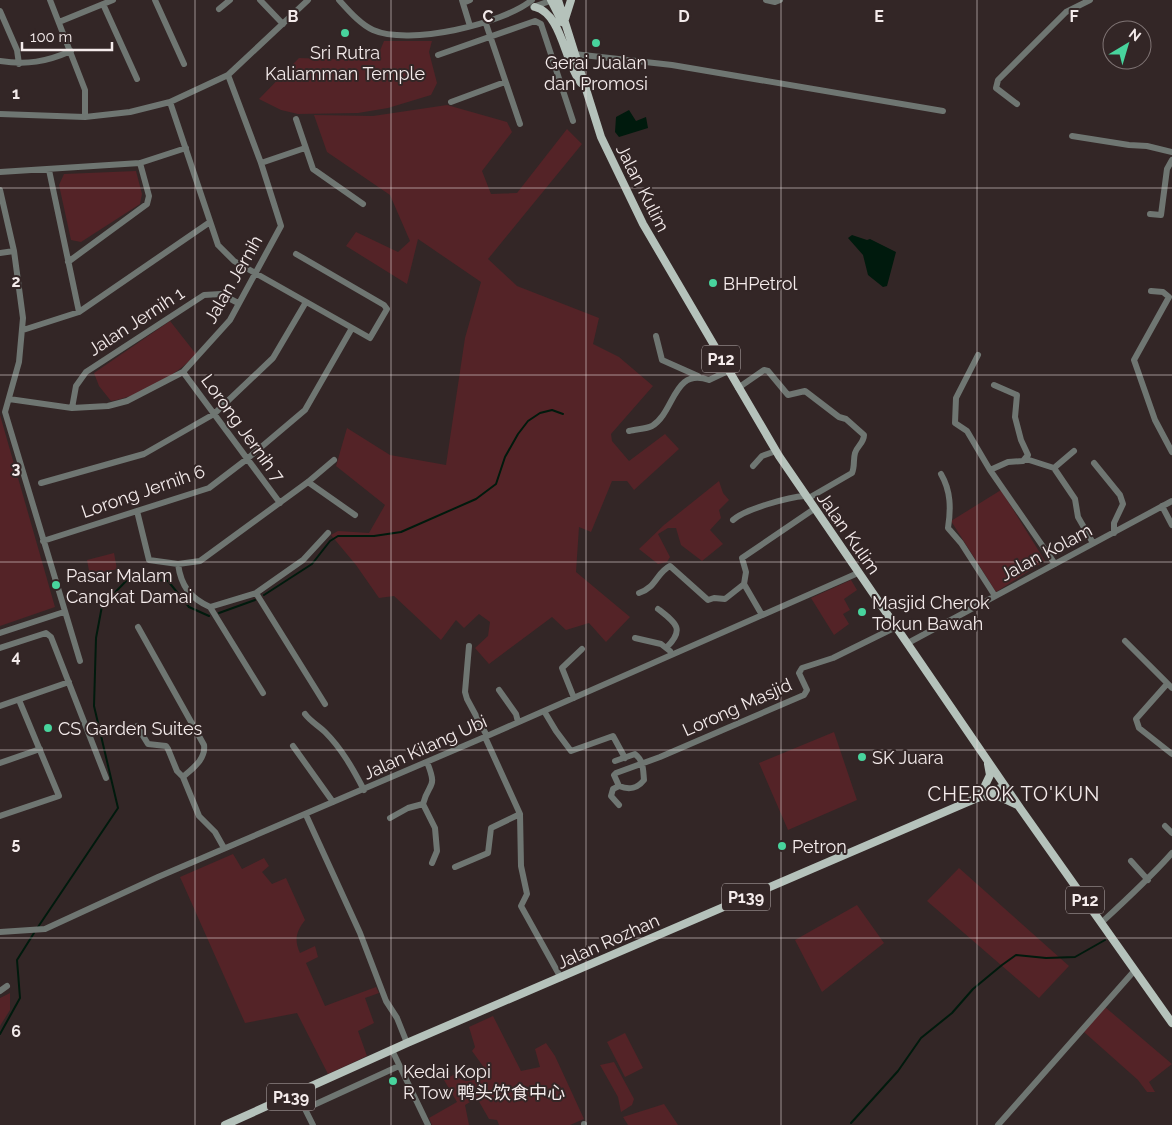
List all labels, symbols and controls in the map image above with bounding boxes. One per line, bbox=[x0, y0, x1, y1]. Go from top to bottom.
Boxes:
text: B bbox=[288, 7, 299, 26]
text: C bbox=[483, 7, 494, 26]
text: D bbox=[678, 7, 690, 26]
text: E bbox=[874, 7, 884, 26]
text: F bbox=[1069, 7, 1079, 26]
scale bar bbox=[22, 20, 112, 52]
north arrow bbox=[1102, 20, 1152, 70]
text: N bbox=[1126, 25, 1144, 44]
marker: Sri Rutra Kaliamman Temple bbox=[339, 27, 351, 39]
text: 100 m bbox=[30, 28, 72, 46]
marker: Gerai Jualan dan Promosi bbox=[590, 37, 602, 49]
place label: Sri Rutra Kaliamman Temple bbox=[265, 42, 425, 84]
place label: Gerai Jualan dan Promosi bbox=[544, 52, 648, 94]
text: 1 bbox=[12, 84, 20, 103]
street label: Jalan Kulim bbox=[612, 141, 674, 235]
street label: Jalan Jernih bbox=[199, 231, 267, 327]
text: 2 bbox=[11, 272, 21, 291]
place label: BHPetrol bbox=[723, 273, 798, 294]
marker: BHPetrol bbox=[707, 277, 719, 289]
street label: Jalan Jernih 1 bbox=[84, 282, 188, 360]
road number: P12 bbox=[702, 346, 740, 372]
street label: Lorong Jernih 7 bbox=[197, 370, 289, 486]
text: 3 bbox=[12, 459, 21, 478]
street label: Lorong Jernih 6 bbox=[78, 460, 208, 522]
street label: Jalan Kulim bbox=[813, 488, 885, 578]
street label: Jalan Kolam bbox=[996, 519, 1096, 585]
place label: Pasar Malam Cangkat Damai bbox=[66, 565, 193, 607]
marker: Pasar Malam Cangkat Damai bbox=[50, 579, 62, 591]
place label: Masjid Cherok Tokun Bawah bbox=[872, 592, 990, 634]
marker: Masjid Cherok Tokun Bawah bbox=[856, 606, 868, 618]
text: 4 bbox=[11, 647, 21, 666]
street label: Lorong Masjid bbox=[679, 674, 795, 740]
street label: Jalan Kilang Ubi bbox=[360, 710, 490, 784]
place label: CS Garden Suites bbox=[58, 718, 202, 739]
marker: CS Garden Suites bbox=[42, 722, 54, 734]
place label: SK Juara bbox=[872, 747, 944, 768]
marker: SK Juara bbox=[856, 751, 868, 763]
district label: CHEROK TO'KUN bbox=[928, 782, 1100, 806]
text: 5 bbox=[12, 834, 21, 853]
place label: Petron bbox=[792, 836, 847, 857]
marker: Petron bbox=[776, 840, 788, 852]
road number: P139 bbox=[722, 884, 770, 910]
road number: P12 bbox=[1066, 886, 1104, 914]
street label: Jalan Rozhan bbox=[554, 909, 662, 973]
text: 6 bbox=[11, 1022, 21, 1041]
place label: Kedai Kopi R Tow 鸭头饮食中心 bbox=[403, 1061, 565, 1103]
marker: Kedai Kopi R Tow 鸭头饮食中心 bbox=[387, 1075, 399, 1087]
road number: P139 bbox=[267, 1084, 315, 1110]

